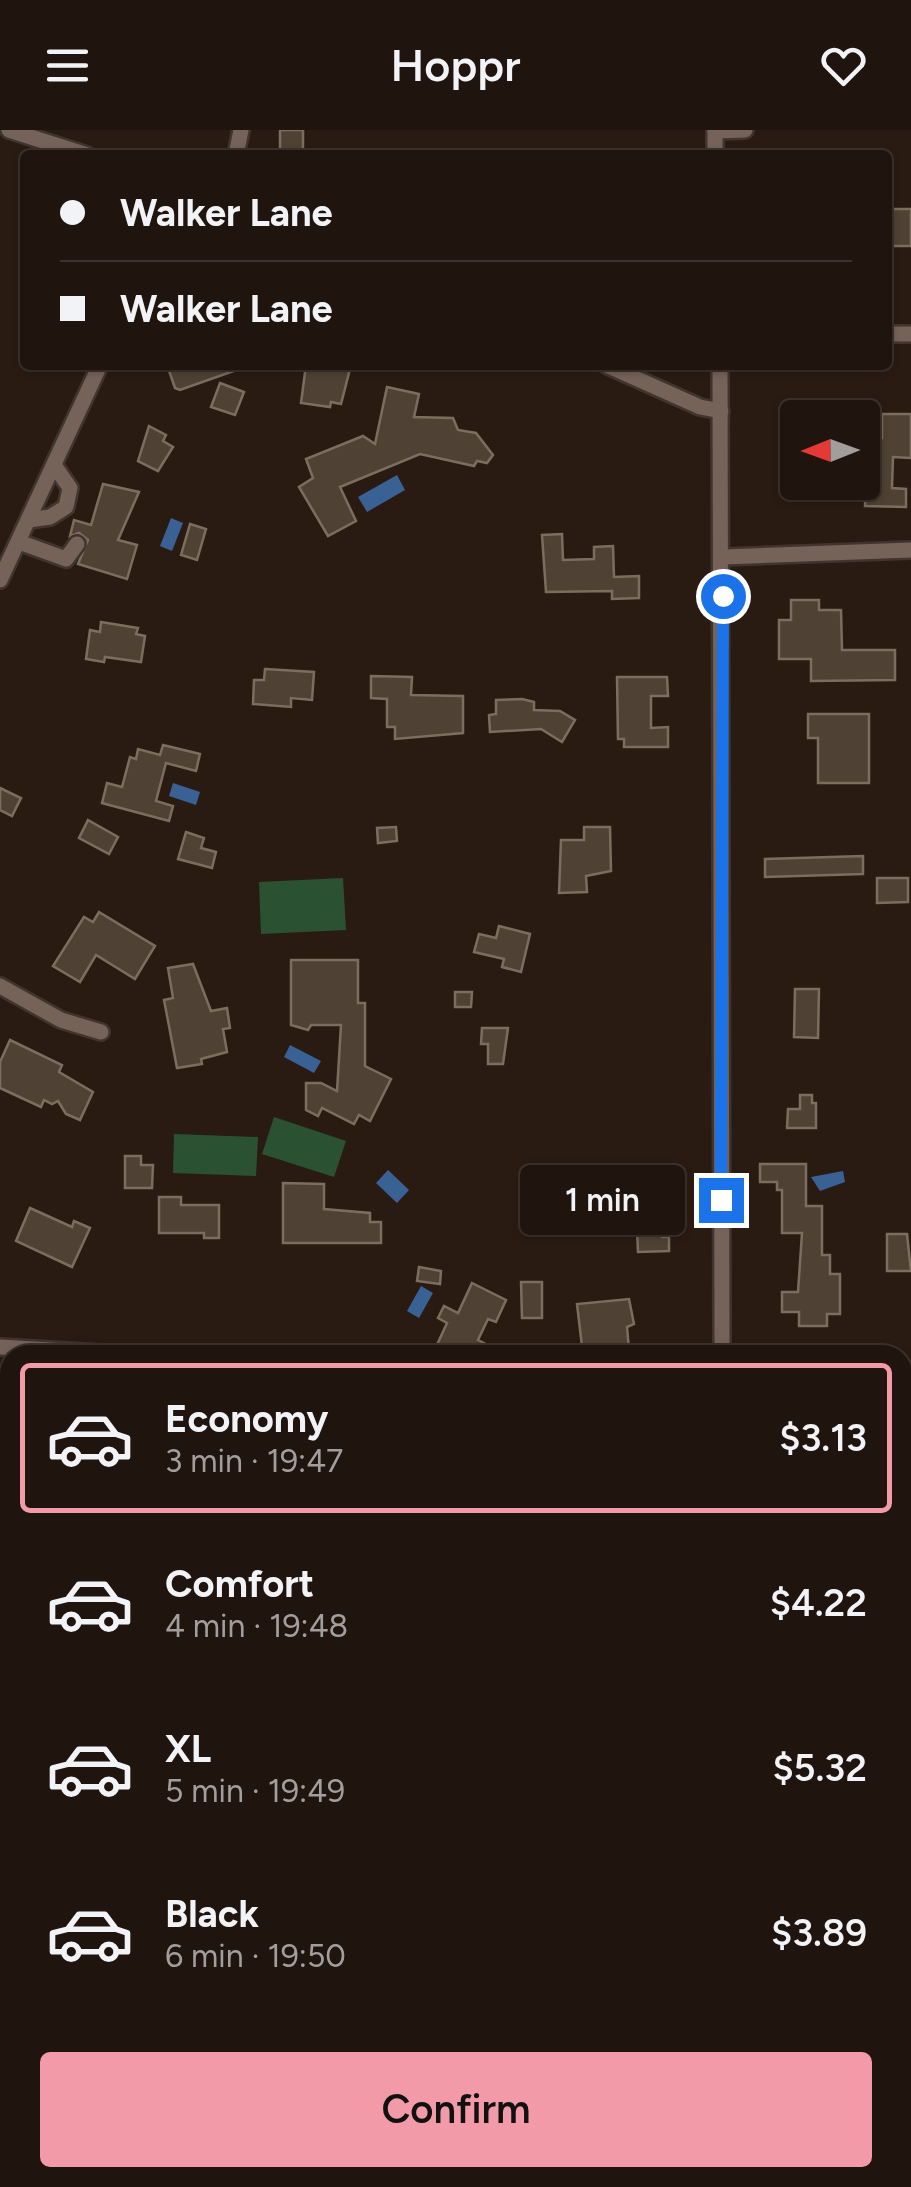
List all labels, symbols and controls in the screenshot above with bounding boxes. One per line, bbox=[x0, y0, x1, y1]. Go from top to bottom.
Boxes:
icon: menu bbox=[40, 38, 95, 93]
text: Hoppr bbox=[391, 38, 520, 92]
icon: heart bbox=[816, 38, 871, 93]
text: Walker Lane bbox=[120, 190, 333, 236]
text: Walker Lane bbox=[120, 286, 333, 332]
north arrow bbox=[780, 400, 880, 500]
map controls bbox=[780, 400, 880, 500]
route start bbox=[701, 574, 746, 619]
callout: 1 min bbox=[521, 1165, 686, 1235]
route end bbox=[699, 1178, 744, 1223]
text: 1 min bbox=[565, 1181, 640, 1219]
icon: car bbox=[45, 1393, 135, 1483]
text: Economy bbox=[165, 1396, 328, 1442]
text: $3.13 bbox=[779, 1415, 867, 1461]
text: 3 min · 19:47 bbox=[165, 1442, 343, 1480]
icon: car bbox=[45, 1558, 135, 1648]
text: Comfort bbox=[165, 1561, 314, 1607]
text: $4.22 bbox=[770, 1580, 867, 1626]
text: 4 min · 19:48 bbox=[165, 1607, 348, 1645]
icon: car bbox=[45, 1723, 135, 1813]
text: XL bbox=[165, 1726, 211, 1772]
text: $5.32 bbox=[772, 1745, 867, 1791]
text: 5 min · 19:49 bbox=[165, 1772, 345, 1810]
icon: car bbox=[45, 1888, 135, 1978]
text: Black bbox=[165, 1891, 259, 1937]
text: $3.89 bbox=[771, 1910, 867, 1956]
text: 6 min · 19:50 bbox=[165, 1937, 346, 1975]
button: Confirm bbox=[40, 2052, 872, 2167]

